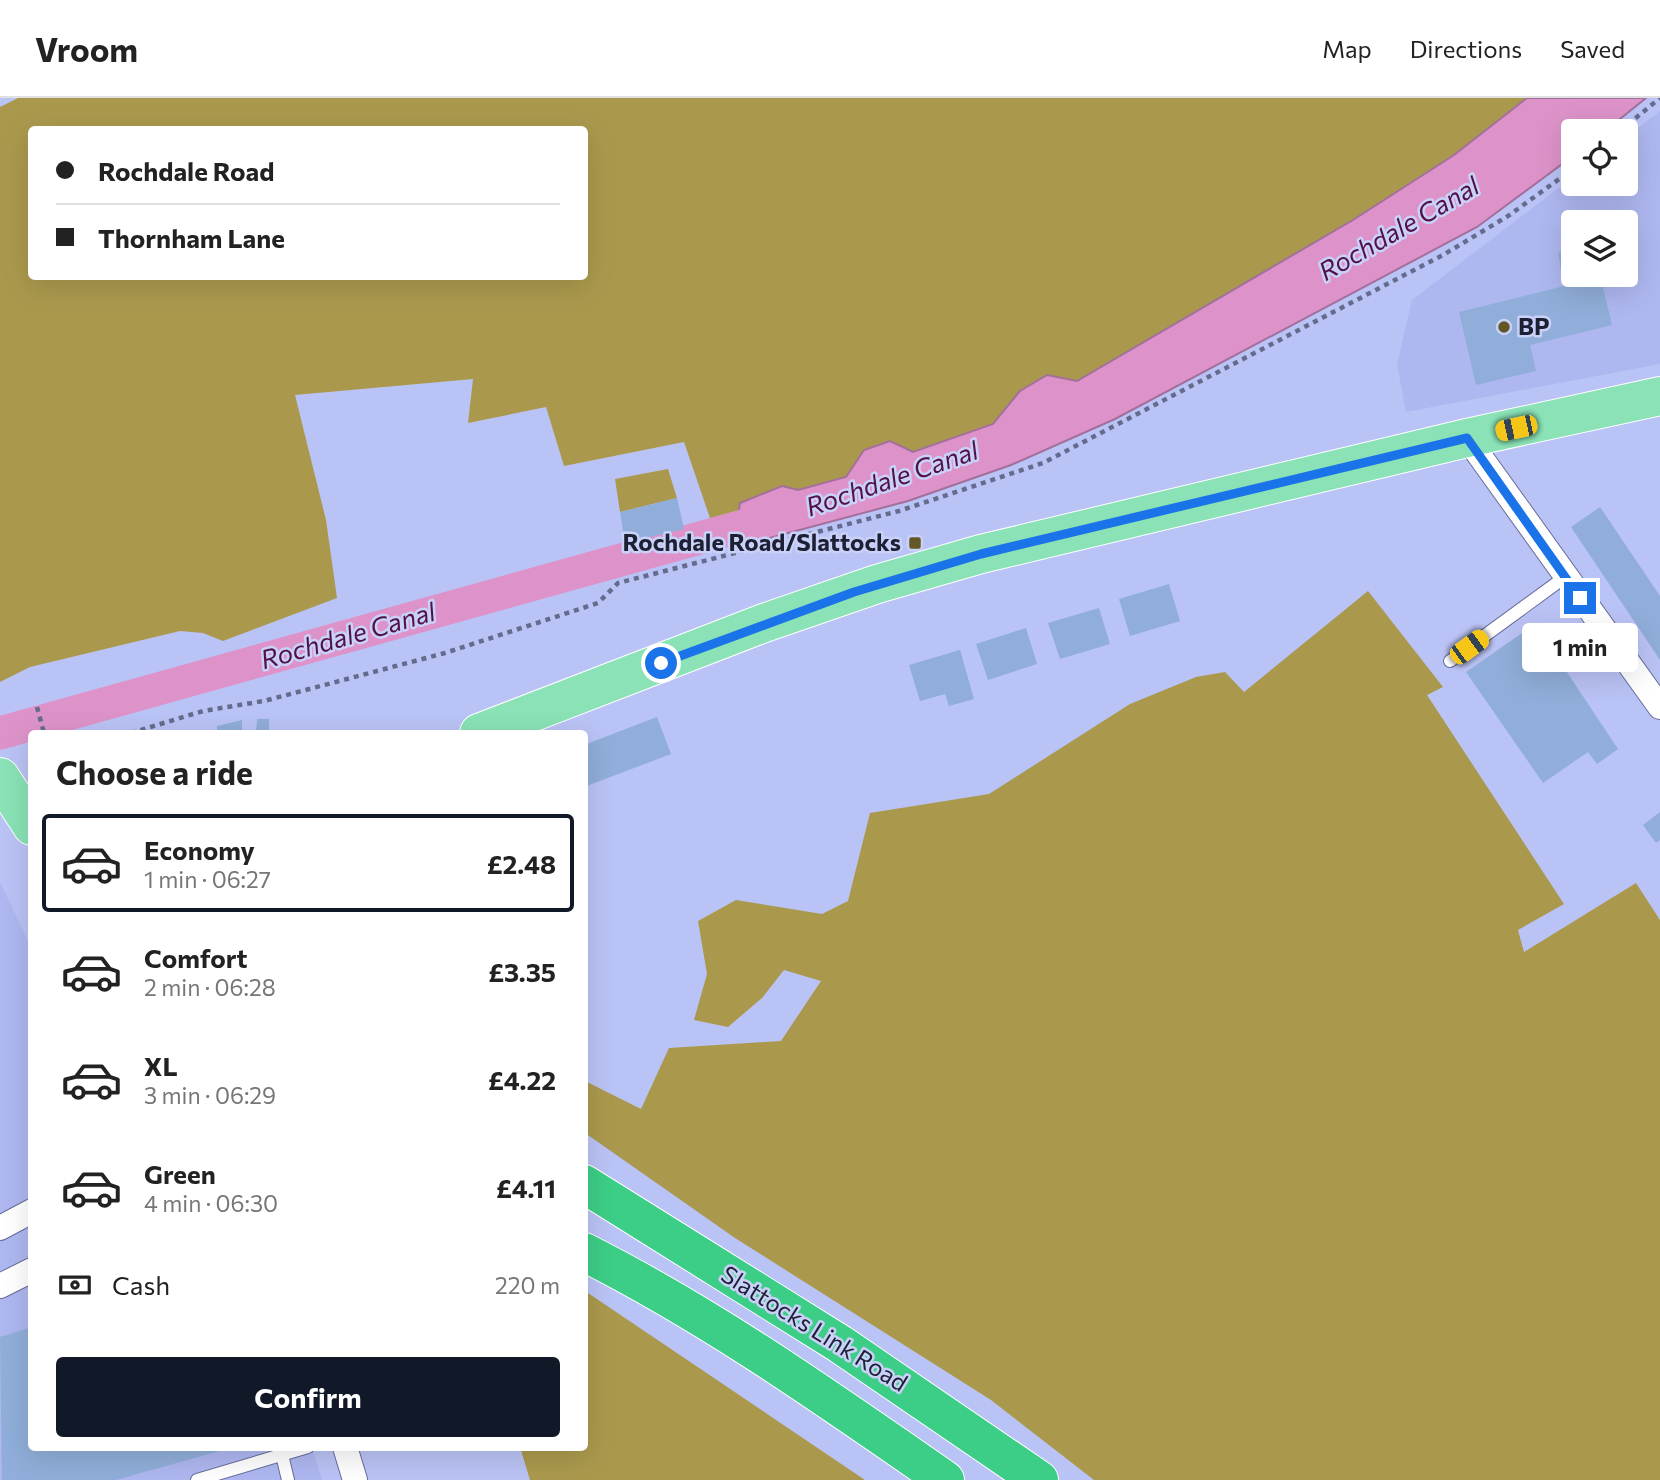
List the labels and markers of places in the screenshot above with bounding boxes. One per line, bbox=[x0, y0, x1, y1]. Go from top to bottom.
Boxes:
place label: BP bbox=[1518, 311, 1549, 340]
marker: BP bbox=[1496, 319, 1512, 335]
place label: Rochdale Road/Slattocks bbox=[623, 527, 901, 556]
marker: Rochdale Road/Slattocks bbox=[907, 535, 923, 551]

